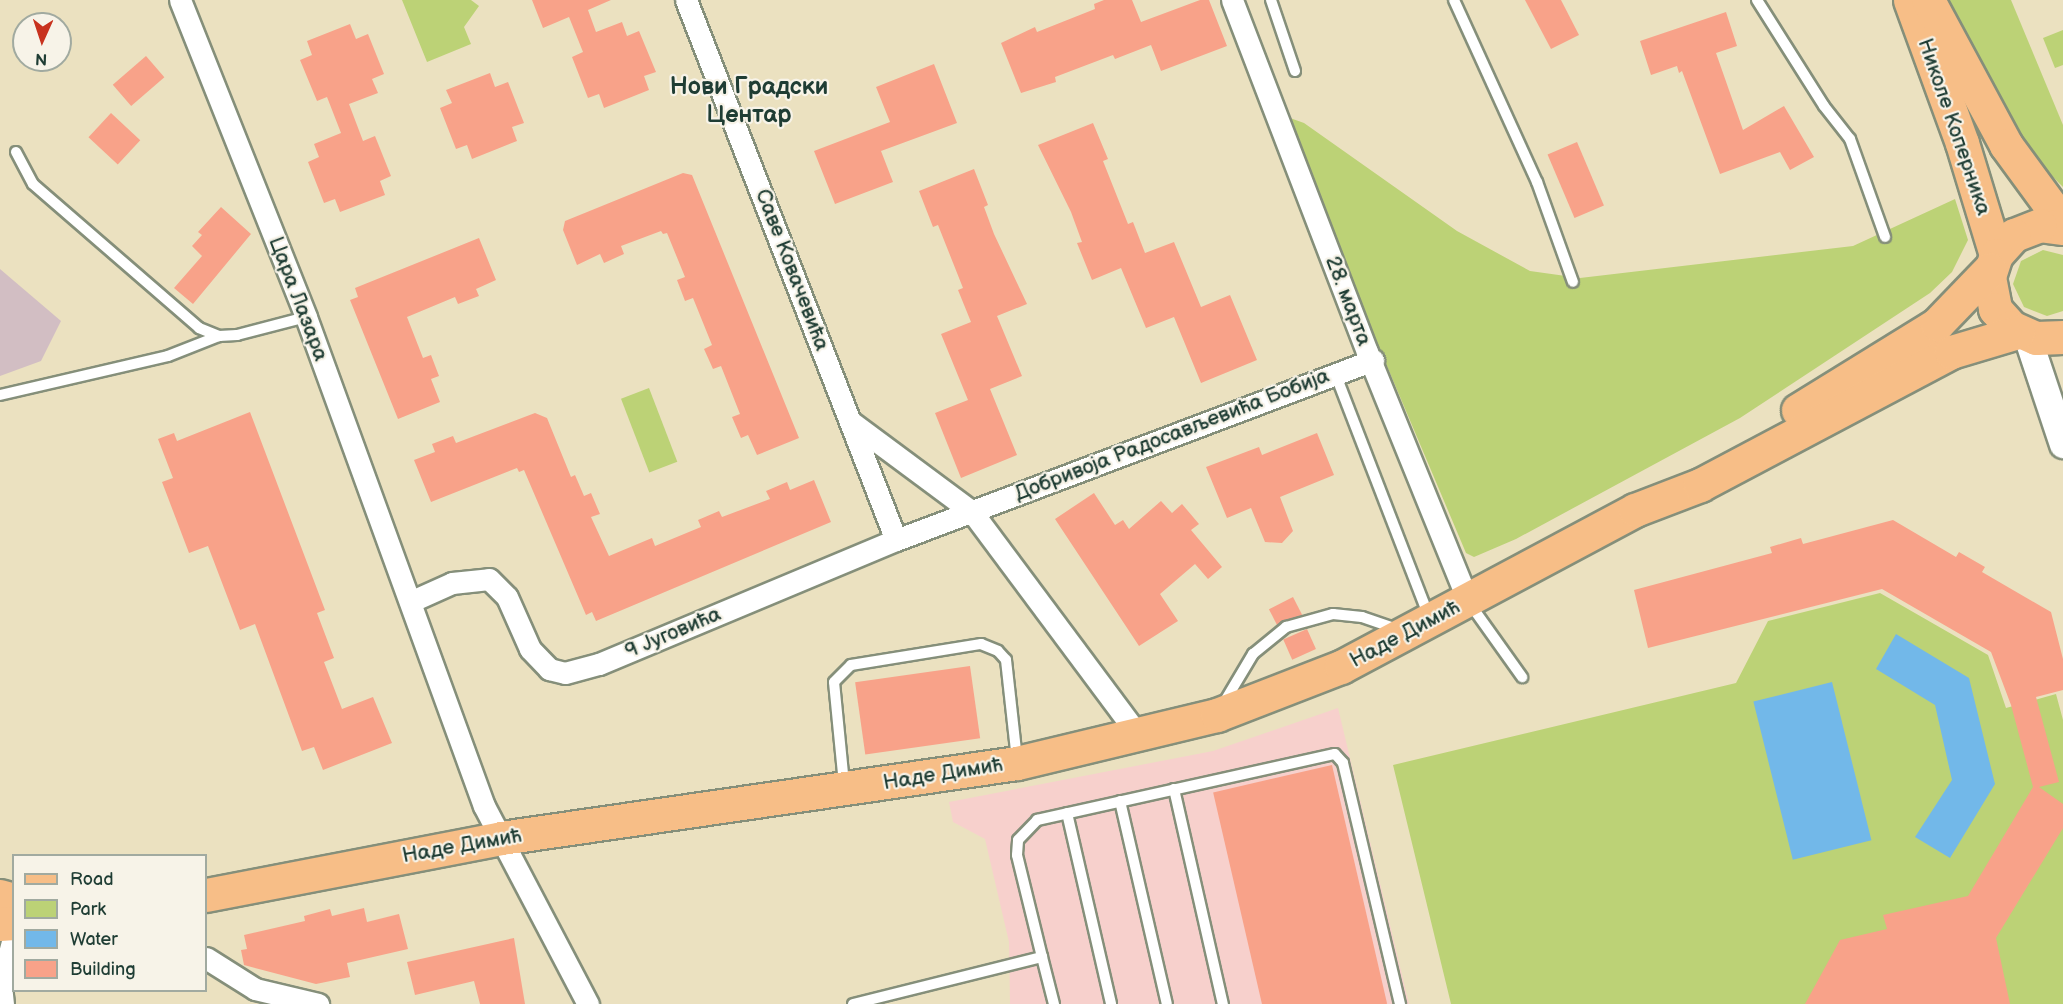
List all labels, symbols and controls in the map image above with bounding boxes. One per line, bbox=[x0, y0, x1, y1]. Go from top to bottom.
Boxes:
north arrow bbox=[12, 12, 72, 72]
street label: Николе Коперника bbox=[1912, 35, 1996, 219]
text: N bbox=[35, 49, 48, 68]
district label: Нови Градски Центар bbox=[670, 73, 828, 129]
street label: Саве Ковачевића bbox=[750, 186, 834, 354]
street label: Цара Лазара bbox=[263, 233, 333, 365]
street label: 28. марта bbox=[1319, 253, 1377, 349]
street label: Добривоја Радосављевића Бобија bbox=[1011, 363, 1333, 507]
street label: Наде Димић bbox=[1346, 595, 1464, 673]
street label: 9 Југовића bbox=[621, 602, 725, 664]
street label: Наде Димић bbox=[881, 752, 1005, 796]
street label: Наде Димић bbox=[400, 823, 524, 869]
legend bbox=[12, 854, 207, 992]
text: Road bbox=[70, 869, 114, 890]
text: Park bbox=[70, 899, 106, 920]
text: Water bbox=[70, 929, 118, 950]
text: Building bbox=[70, 959, 136, 980]

